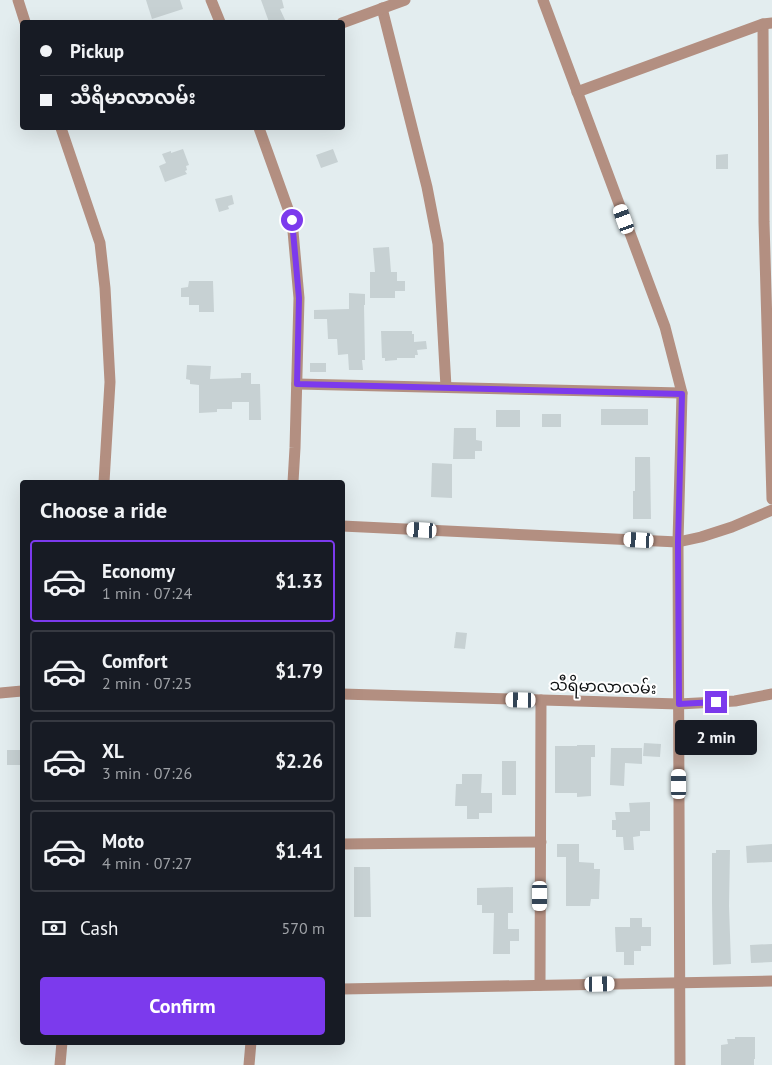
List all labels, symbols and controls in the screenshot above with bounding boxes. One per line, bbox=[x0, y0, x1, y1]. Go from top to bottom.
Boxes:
text: Pickup bbox=[70, 39, 124, 63]
text: သီရိမာလာလမ်း bbox=[70, 85, 196, 109]
car bbox=[611, 202, 636, 236]
route start bbox=[281, 209, 303, 231]
text: Choose a ride bbox=[40, 496, 167, 524]
car bbox=[406, 522, 437, 538]
car bbox=[623, 532, 654, 548]
icon: car bbox=[42, 559, 87, 604]
text: Economy bbox=[102, 559, 175, 583]
text: $1.33 bbox=[275, 569, 323, 593]
text: 1 min · 07:24 bbox=[102, 583, 192, 603]
icon: car bbox=[42, 649, 87, 694]
text: Comfort bbox=[102, 649, 168, 673]
text: $1.79 bbox=[275, 659, 323, 683]
text: 2 min · 07:25 bbox=[102, 673, 192, 693]
street label: သီရိမာလာလမ်း bbox=[549, 673, 657, 702]
route end bbox=[705, 691, 727, 713]
car bbox=[505, 692, 536, 708]
callout: 2 min bbox=[675, 720, 757, 754]
text: 2 min bbox=[696, 727, 736, 747]
icon: car bbox=[42, 739, 87, 784]
text: XL bbox=[102, 739, 124, 763]
text: $2.26 bbox=[275, 749, 323, 773]
text: 3 min · 07:26 bbox=[102, 763, 192, 783]
car bbox=[671, 769, 686, 799]
icon: car bbox=[42, 829, 87, 874]
text: Moto bbox=[102, 829, 144, 853]
text: $1.41 bbox=[275, 839, 323, 863]
text: 4 min · 07:27 bbox=[102, 853, 192, 873]
car bbox=[532, 881, 547, 911]
icon: cash bbox=[40, 914, 68, 942]
text: Cash bbox=[80, 916, 118, 940]
text: 570 m bbox=[282, 918, 325, 938]
car bbox=[584, 976, 615, 992]
button: Confirm bbox=[40, 977, 325, 1035]

